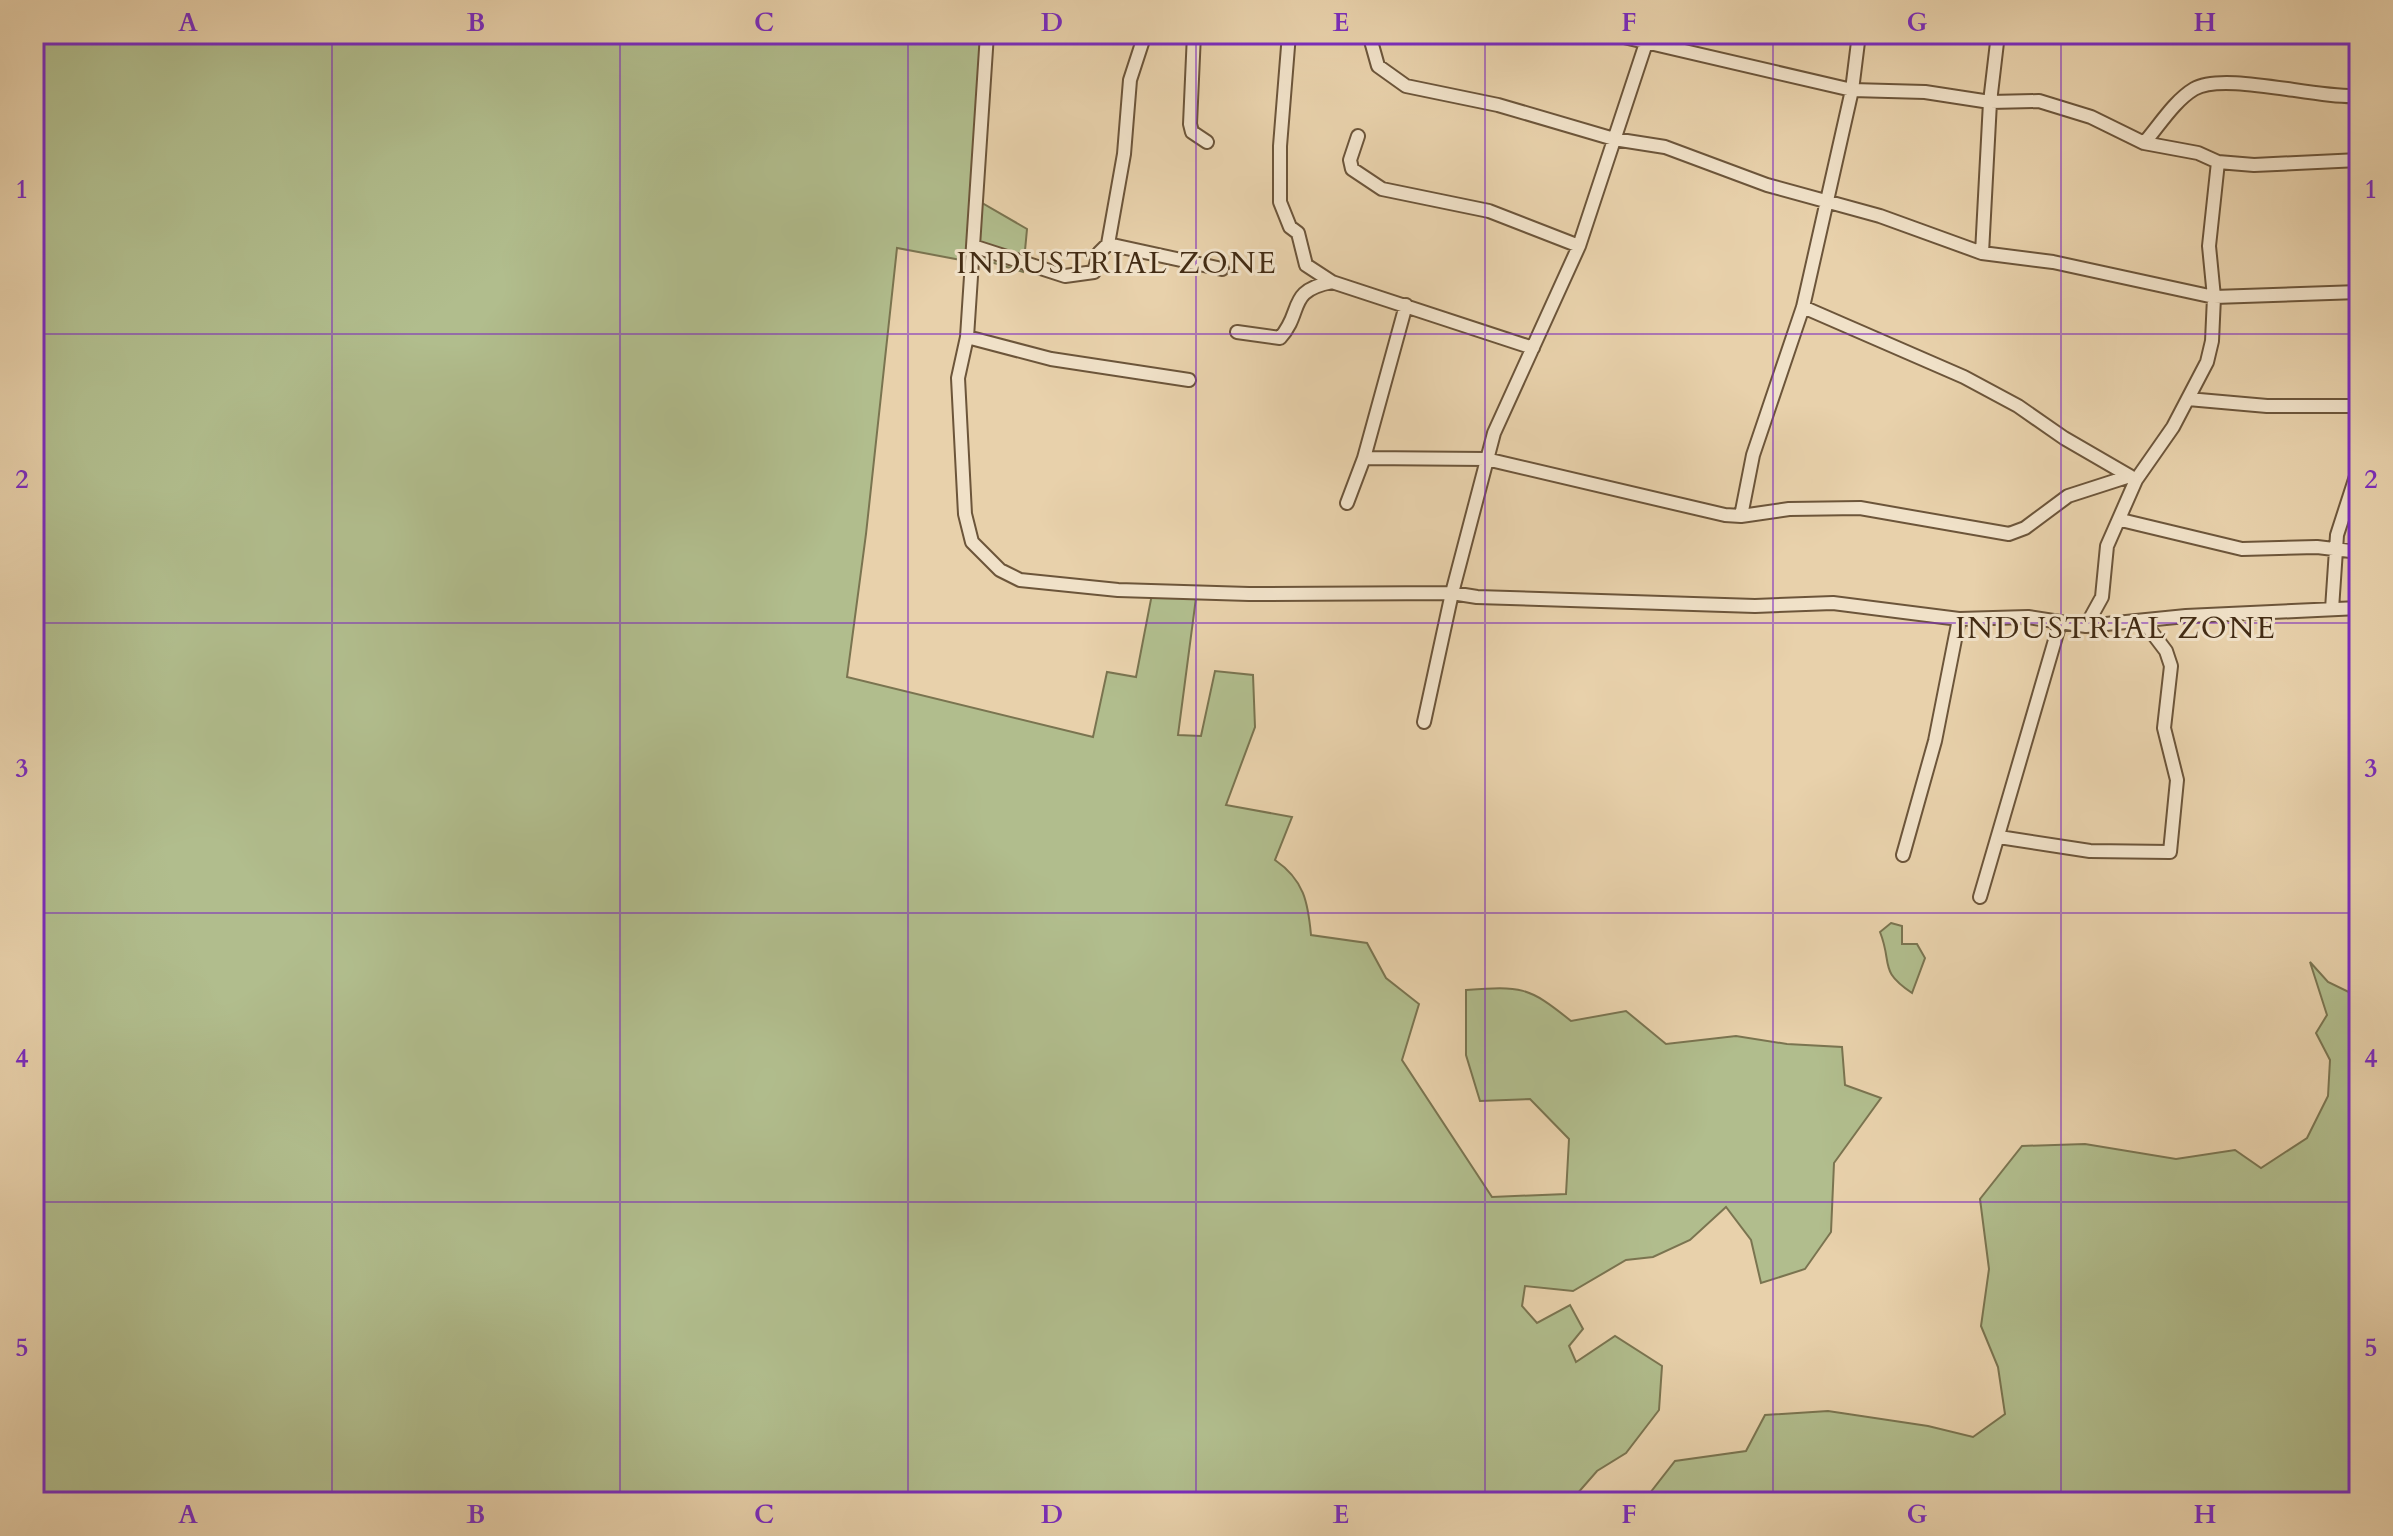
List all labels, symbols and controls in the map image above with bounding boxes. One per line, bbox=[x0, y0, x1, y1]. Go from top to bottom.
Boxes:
text: A bbox=[178, 5, 198, 40]
text: B bbox=[467, 5, 485, 40]
text: C bbox=[754, 5, 774, 40]
text: D bbox=[1041, 5, 1063, 40]
text: E bbox=[1333, 5, 1349, 40]
text: F bbox=[1621, 5, 1637, 40]
text: G bbox=[1906, 5, 1928, 40]
text: H bbox=[2194, 5, 2217, 40]
text: 1 bbox=[15, 172, 29, 207]
text: 1 bbox=[2364, 172, 2378, 207]
district label: INDUSTRIAL ZONE bbox=[956, 243, 1278, 284]
text: 2 bbox=[15, 462, 29, 497]
text: 2 bbox=[2364, 462, 2378, 497]
district label: INDUSTRIAL ZONE bbox=[1955, 608, 2277, 649]
text: 3 bbox=[15, 751, 29, 786]
text: 3 bbox=[2364, 751, 2378, 786]
text: 4 bbox=[15, 1041, 29, 1076]
text: 4 bbox=[2364, 1041, 2378, 1076]
text: 5 bbox=[15, 1330, 29, 1365]
text: 5 bbox=[2364, 1330, 2378, 1365]
text: A bbox=[178, 1497, 198, 1532]
text: B bbox=[467, 1497, 485, 1532]
text: C bbox=[754, 1497, 774, 1532]
text: D bbox=[1041, 1497, 1063, 1532]
text: E bbox=[1333, 1497, 1349, 1532]
text: F bbox=[1621, 1497, 1637, 1532]
text: G bbox=[1906, 1497, 1928, 1532]
text: H bbox=[2194, 1497, 2217, 1532]

